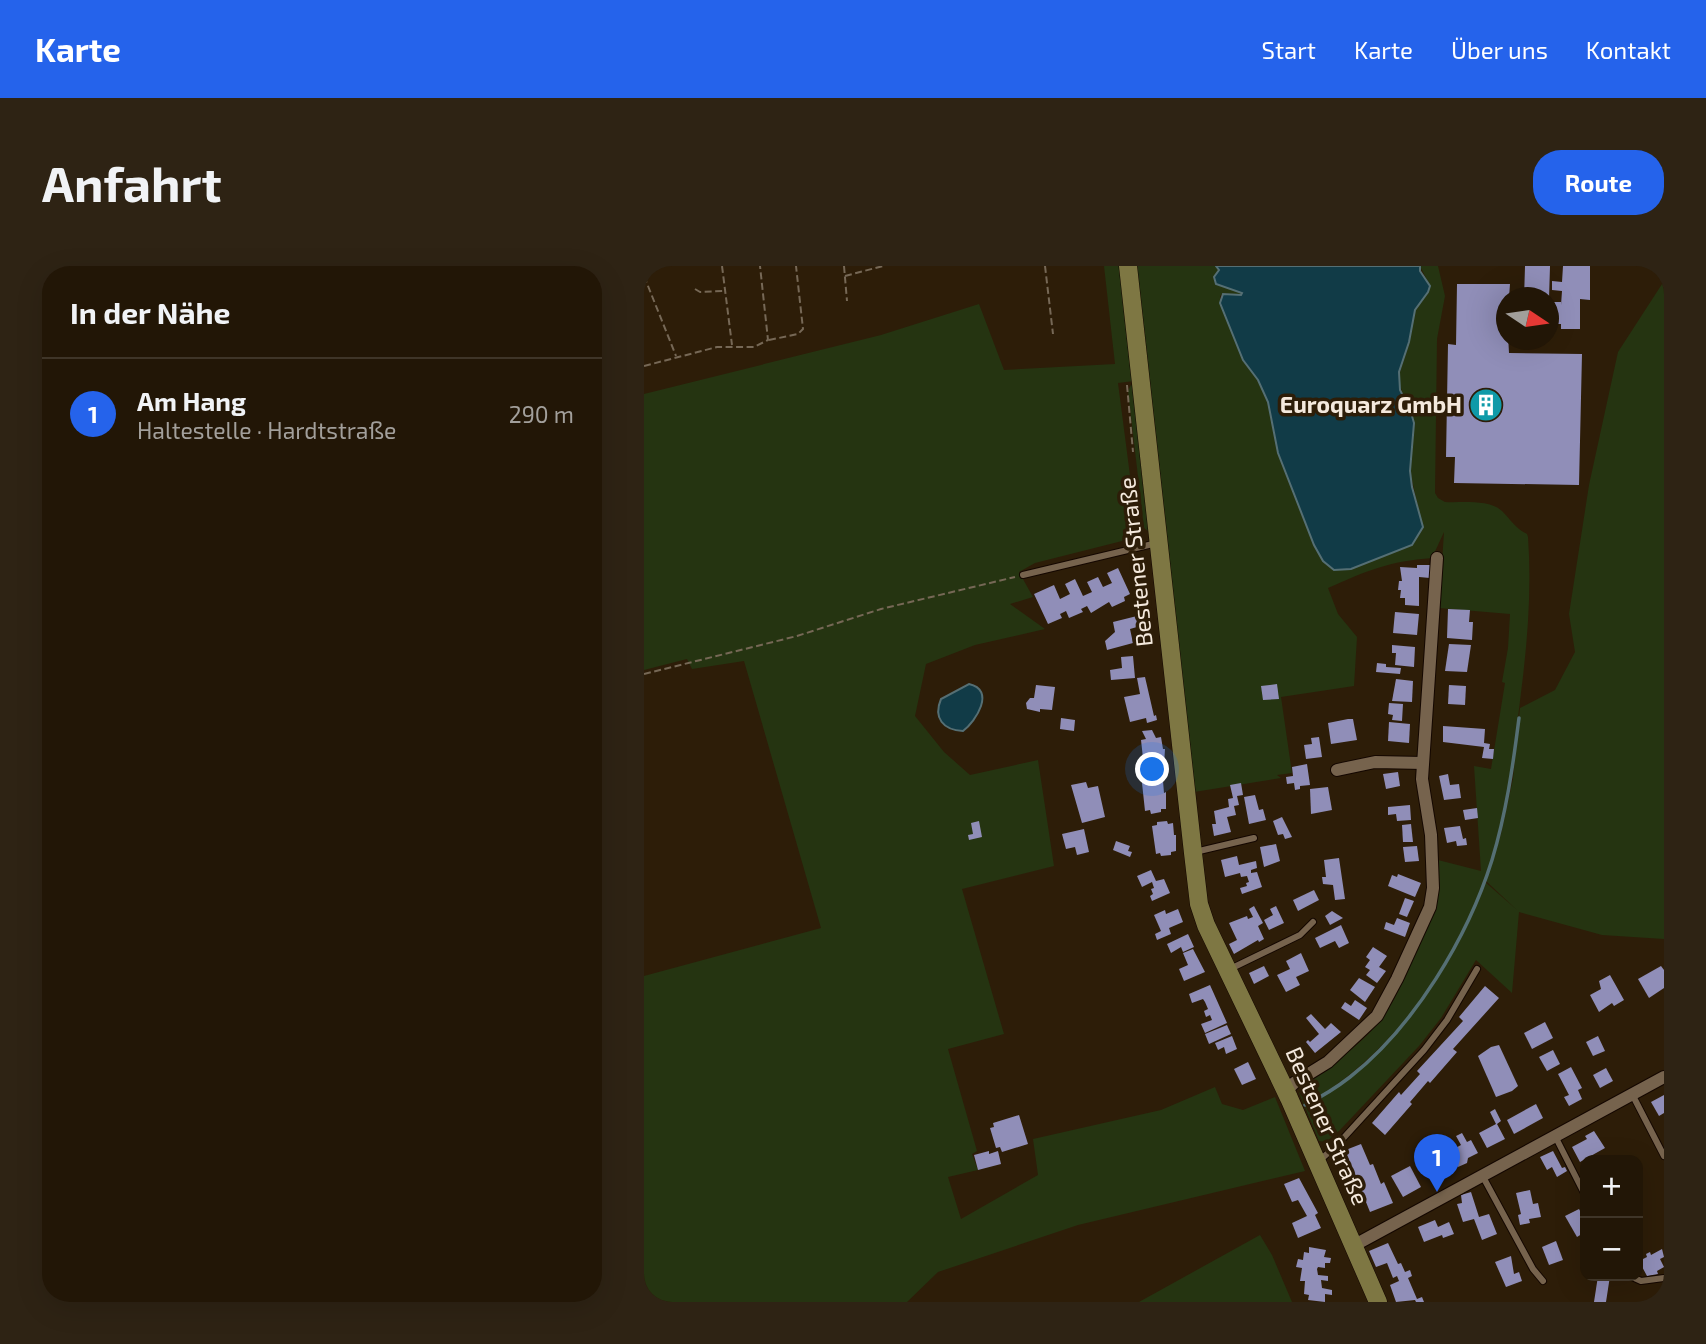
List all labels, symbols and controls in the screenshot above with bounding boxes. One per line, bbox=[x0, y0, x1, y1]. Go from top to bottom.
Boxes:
text: Karte bbox=[35, 29, 121, 69]
text: Start bbox=[1262, 35, 1316, 64]
text: Karte bbox=[1354, 35, 1413, 64]
text: Über uns bbox=[1451, 35, 1548, 64]
text: Kontakt bbox=[1586, 35, 1671, 64]
button: Route bbox=[1533, 150, 1664, 215]
text: Anfahrt bbox=[42, 153, 222, 212]
north arrow bbox=[1496, 287, 1559, 350]
text: In der Nähe bbox=[70, 294, 231, 330]
text: Am Hang bbox=[137, 385, 246, 416]
building icon: Euroquarz GmbH bbox=[1467, 386, 1505, 424]
place label: Euroquarz GmbH bbox=[1280, 390, 1462, 418]
text: 1 bbox=[88, 400, 98, 428]
text: 290 m bbox=[509, 400, 574, 428]
text: Haltestelle · Hardtstraße bbox=[137, 416, 396, 444]
street label: Bestener Straße bbox=[1112, 476, 1158, 648]
your location bbox=[1135, 752, 1169, 786]
street label: Bestener Straße bbox=[1281, 1042, 1375, 1209]
pin: 1 bbox=[1414, 1134, 1460, 1192]
map controls bbox=[1580, 1155, 1643, 1281]
button: + bbox=[1580, 1155, 1643, 1218]
button: − bbox=[1580, 1218, 1643, 1281]

